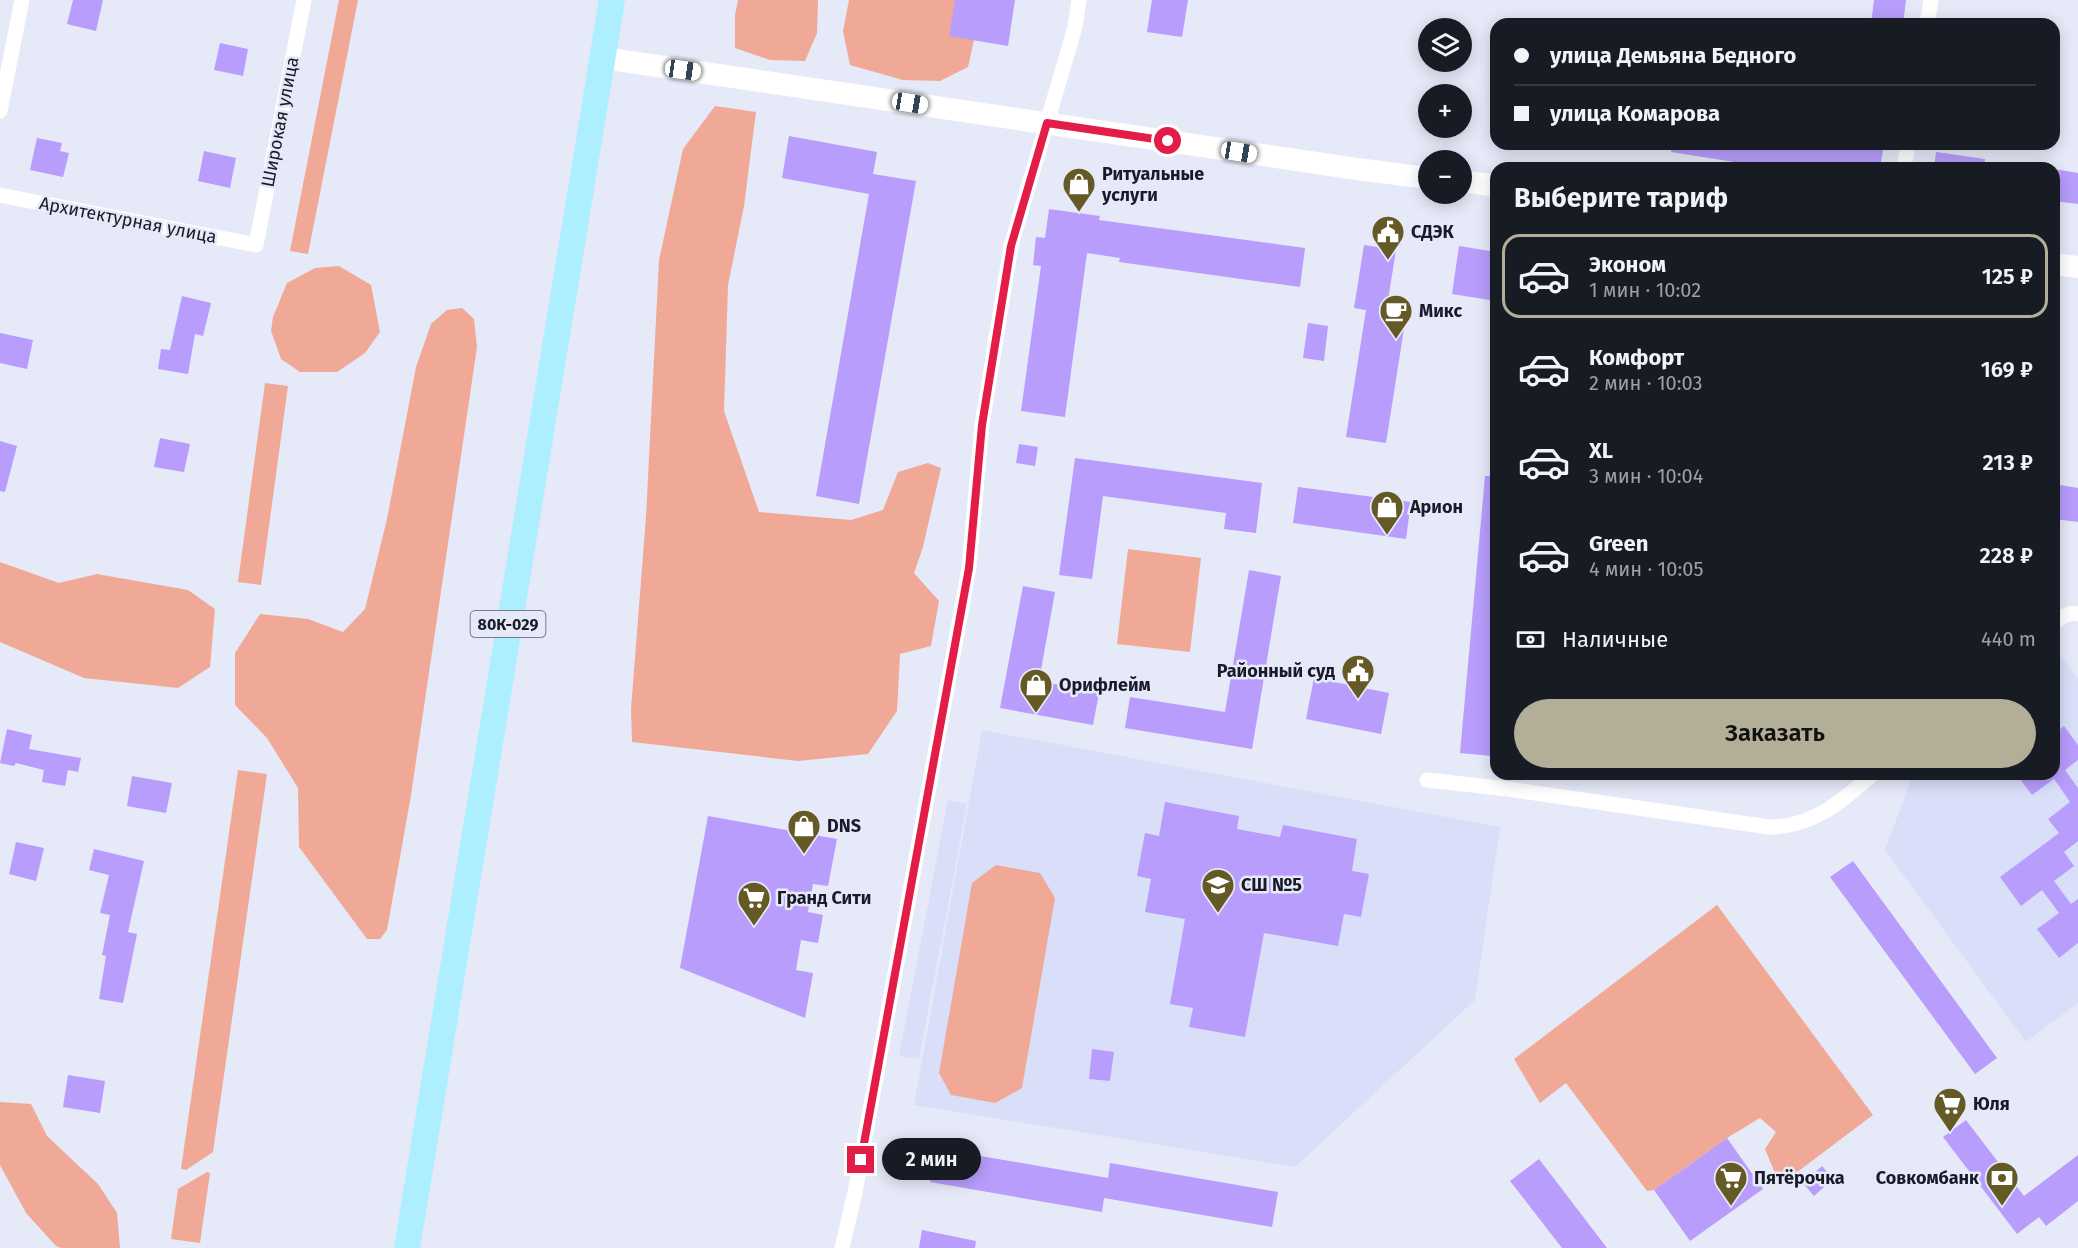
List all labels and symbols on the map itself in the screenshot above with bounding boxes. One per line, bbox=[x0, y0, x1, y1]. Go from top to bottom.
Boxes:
street label: Широкая улица bbox=[257, 55, 303, 189]
car bbox=[664, 59, 702, 81]
car bbox=[891, 91, 929, 115]
route start bbox=[1154, 127, 1181, 154]
car bbox=[1220, 140, 1258, 164]
place label: Ритуальные услуги bbox=[1101, 163, 1204, 206]
shop icon: Ритуальные услуги bbox=[1061, 166, 1097, 213]
street label: Архитектурная улица bbox=[37, 192, 219, 248]
public building icon: СДЭК bbox=[1370, 214, 1406, 261]
place label: СДЭК bbox=[1411, 221, 1454, 243]
cafe icon: Микс bbox=[1378, 293, 1414, 340]
place label: Микс bbox=[1419, 300, 1462, 322]
shop icon: Арион bbox=[1369, 489, 1405, 536]
place label: Арион bbox=[1409, 496, 1463, 518]
road number: 80К-029 bbox=[470, 611, 546, 637]
public building icon: Районный суд bbox=[1340, 653, 1376, 700]
place label: Районный суд bbox=[1217, 660, 1335, 682]
shop icon: Орифлейм bbox=[1018, 667, 1054, 714]
place label: Орифлейм bbox=[1059, 674, 1151, 696]
shop icon: DNS bbox=[786, 808, 822, 855]
place label: DNS bbox=[827, 815, 861, 837]
school or university icon: СШ №5 bbox=[1200, 867, 1236, 914]
place label: СШ №5 bbox=[1241, 874, 1302, 896]
supermarket icon: Гранд Сити bbox=[736, 880, 772, 927]
place label: Гранд Сити bbox=[777, 887, 871, 909]
supermarket icon: Юля bbox=[1932, 1086, 1968, 1133]
place label: Юля bbox=[1973, 1093, 2010, 1115]
callout: 2 мин bbox=[882, 1139, 981, 1181]
route end bbox=[847, 1146, 874, 1173]
supermarket icon: Пятёрочка bbox=[1713, 1160, 1749, 1207]
bank icon: Совкомбанк bbox=[1984, 1160, 2020, 1207]
place label: Пятёрочка bbox=[1754, 1167, 1845, 1189]
place label: Совкомбанк bbox=[1876, 1167, 1979, 1189]

